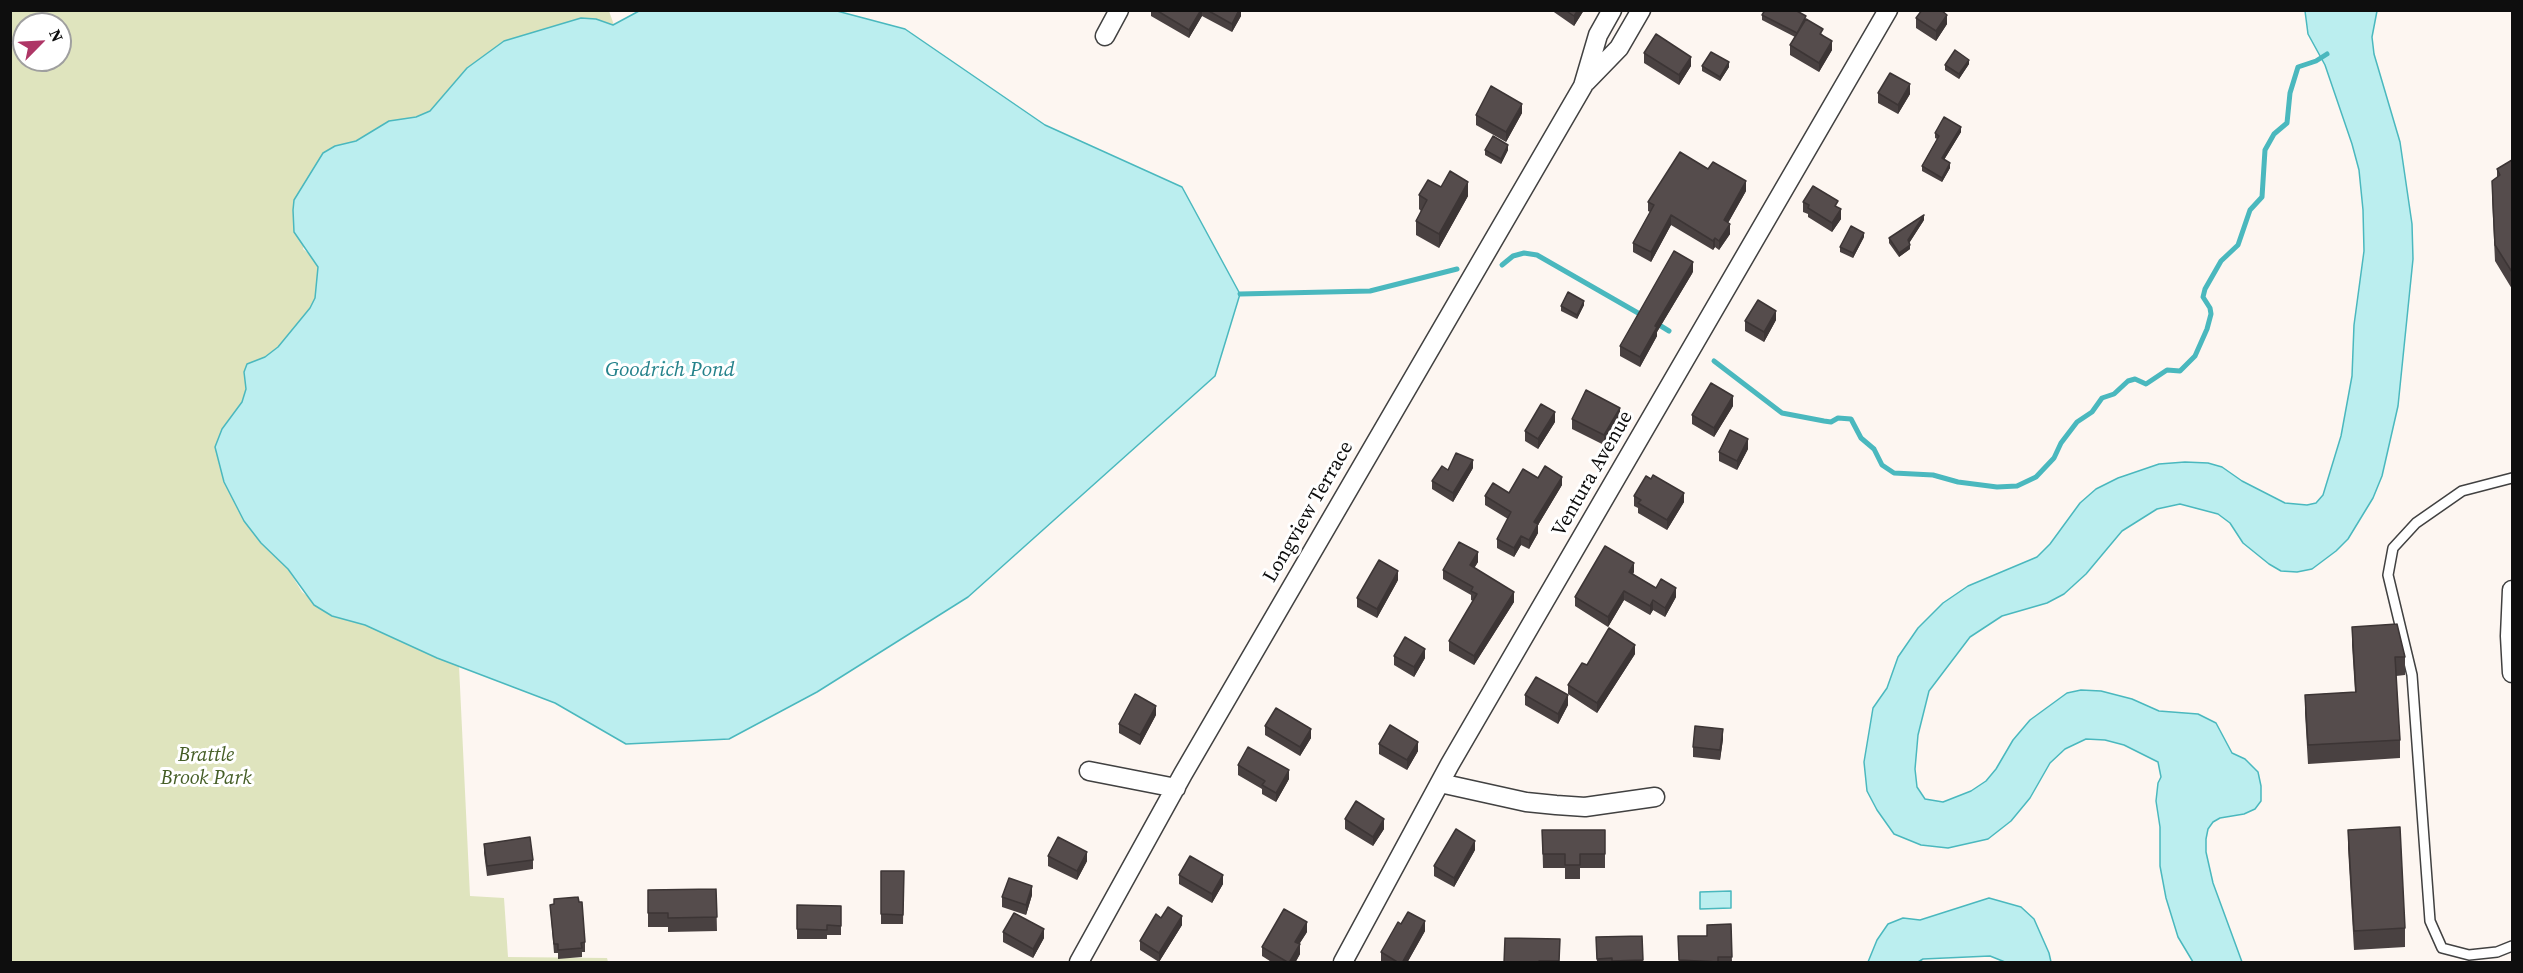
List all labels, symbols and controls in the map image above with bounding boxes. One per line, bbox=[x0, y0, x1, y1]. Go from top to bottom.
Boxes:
north arrow bbox=[12, 12, 72, 72]
text: N bbox=[44, 26, 69, 45]
water label: Goodrich Pond bbox=[605, 358, 735, 384]
street label: Ventura Avenue bbox=[1547, 407, 1639, 541]
street label: Longview Terrace bbox=[1259, 437, 1359, 587]
park label: Brattle Brook Park bbox=[160, 744, 252, 791]

